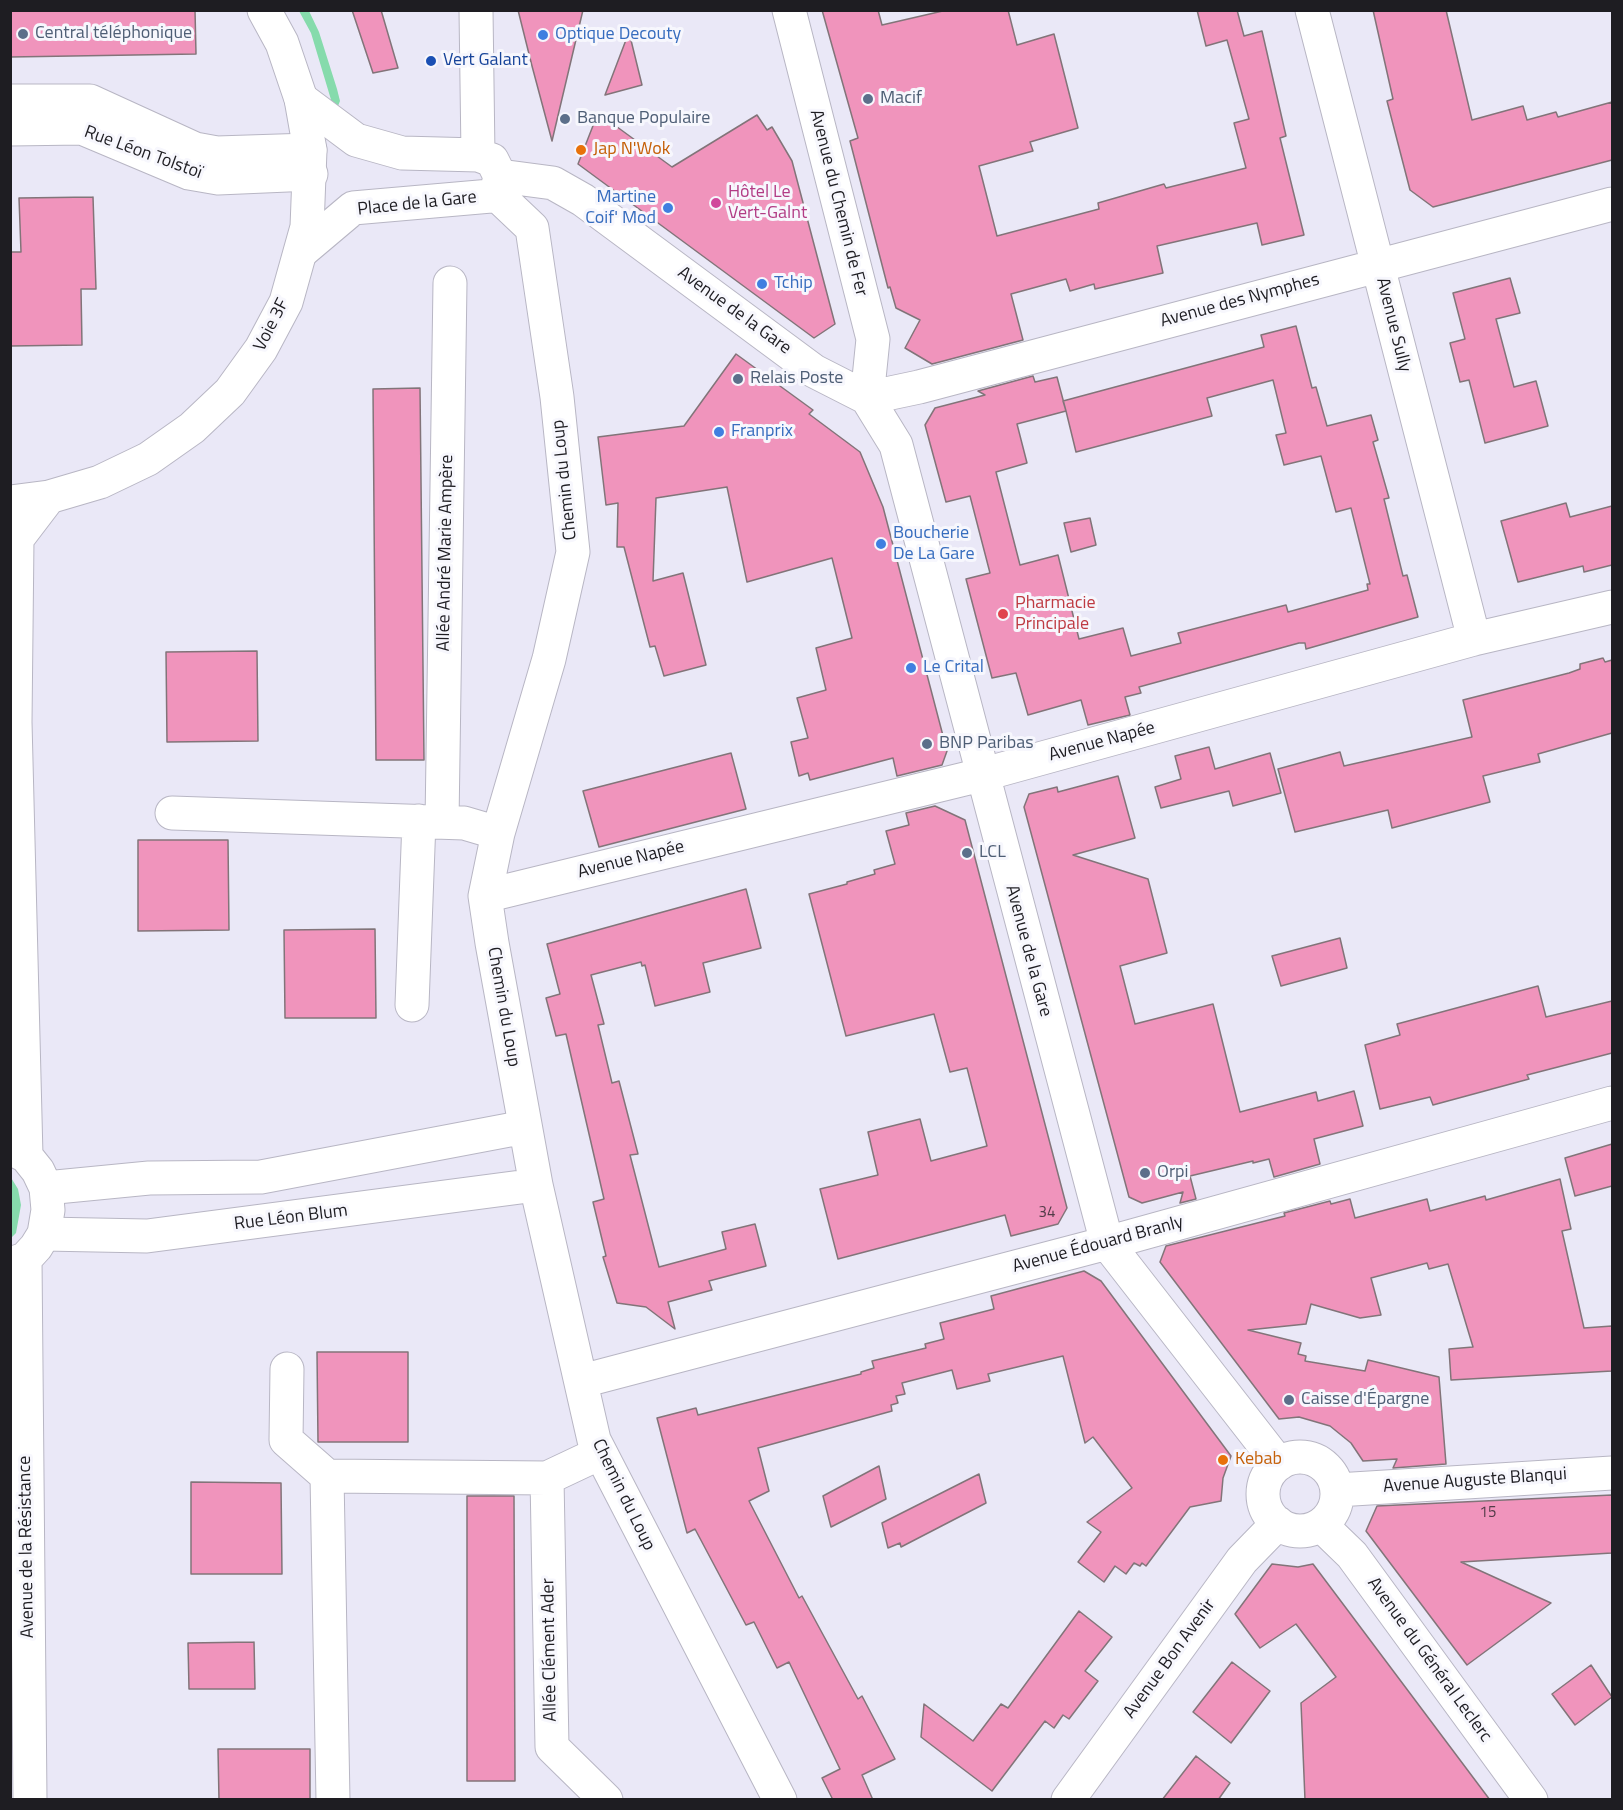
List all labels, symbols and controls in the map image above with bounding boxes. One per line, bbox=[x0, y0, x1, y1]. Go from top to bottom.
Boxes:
place label: Central téléphonique bbox=[35, 23, 192, 45]
place label: Optique Decouty bbox=[555, 24, 681, 46]
marker: Central téléphonique bbox=[16, 27, 30, 41]
marker: Optique Decouty bbox=[536, 28, 550, 42]
place label: Vert Galant bbox=[443, 50, 528, 72]
marker: Vert Galant bbox=[424, 54, 438, 68]
place label: Macif bbox=[880, 88, 922, 110]
marker: Macif bbox=[861, 92, 875, 106]
street label: Avenue du Chemin de Fer bbox=[804, 107, 872, 299]
place label: Banque Populaire bbox=[577, 108, 710, 130]
marker: Banque Populaire bbox=[558, 112, 572, 126]
street label: Rue Léon Tolstoï bbox=[81, 122, 205, 184]
place label: Jap N'Wok bbox=[593, 139, 670, 161]
marker: Jap N'Wok bbox=[574, 143, 588, 157]
place label: Hôtel Le Vert-Galnt bbox=[728, 182, 807, 224]
street label: Place de la Gare bbox=[356, 187, 478, 221]
place label: Martine Coif' Mod bbox=[585, 187, 656, 230]
marker: Hôtel Le Vert-Galnt bbox=[709, 196, 723, 210]
marker: Martine Coif' Mod bbox=[661, 201, 675, 215]
street label: Avenue de la Gare bbox=[673, 263, 795, 359]
street label: Avenue des Nymphes bbox=[1158, 269, 1322, 333]
place label: Tchip bbox=[774, 273, 813, 295]
street label: Avenue Sully bbox=[1371, 276, 1415, 374]
marker: Tchip bbox=[755, 277, 769, 291]
street label: Voie 3F bbox=[250, 295, 294, 355]
place label: Relais Poste bbox=[750, 368, 843, 390]
marker: Relais Poste bbox=[731, 372, 745, 386]
street label: Chemin du Loup bbox=[548, 419, 582, 541]
place label: Franprix bbox=[731, 421, 793, 443]
marker: Franprix bbox=[712, 425, 726, 439]
street label: Allée André Marie Ampère bbox=[433, 454, 459, 652]
place label: Boucherie De La Gare bbox=[893, 523, 975, 566]
marker: Boucherie De La Gare bbox=[874, 537, 888, 551]
place label: Pharmacie Principale bbox=[1015, 593, 1096, 636]
marker: Pharmacie Principale bbox=[996, 607, 1010, 621]
place label: Le Crital bbox=[923, 657, 984, 679]
marker: Le Crital bbox=[904, 661, 918, 675]
street label: Avenue Napée bbox=[1047, 717, 1157, 767]
place label: BNP Paribas bbox=[939, 733, 1034, 755]
marker: BNP Paribas bbox=[920, 737, 934, 751]
street label: Avenue Napée bbox=[575, 836, 687, 884]
place label: LCL bbox=[979, 842, 1006, 864]
marker: LCL bbox=[960, 846, 974, 860]
street label: Avenue de la Gare bbox=[1000, 883, 1056, 1019]
street label: Chemin du Loup bbox=[482, 945, 524, 1069]
place label: Orpi bbox=[1157, 1162, 1189, 1184]
marker: Orpi bbox=[1138, 1166, 1152, 1180]
street label: Rue Léon Blum bbox=[233, 1200, 349, 1236]
house number: 34 bbox=[1039, 1204, 1055, 1222]
street label: Avenue Édouard Branly bbox=[1010, 1212, 1186, 1278]
place label: Caisse d'Épargne bbox=[1301, 1389, 1429, 1411]
marker: Caisse d'Épargne bbox=[1282, 1393, 1296, 1407]
street label: Chemin du Loup bbox=[587, 1436, 659, 1554]
place label: Kebab bbox=[1235, 1449, 1282, 1471]
marker: Kebab bbox=[1216, 1453, 1230, 1467]
street label: Avenue de la Résistance bbox=[15, 1456, 39, 1638]
street label: Avenue Auguste Blanqui bbox=[1382, 1464, 1568, 1498]
house number: 15 bbox=[1480, 1504, 1496, 1522]
street label: Avenue du Général Leclerc bbox=[1362, 1573, 1496, 1747]
street label: Allée Clément Ader bbox=[538, 1578, 562, 1722]
street label: Avenue Bon Avenir bbox=[1119, 1595, 1221, 1723]

